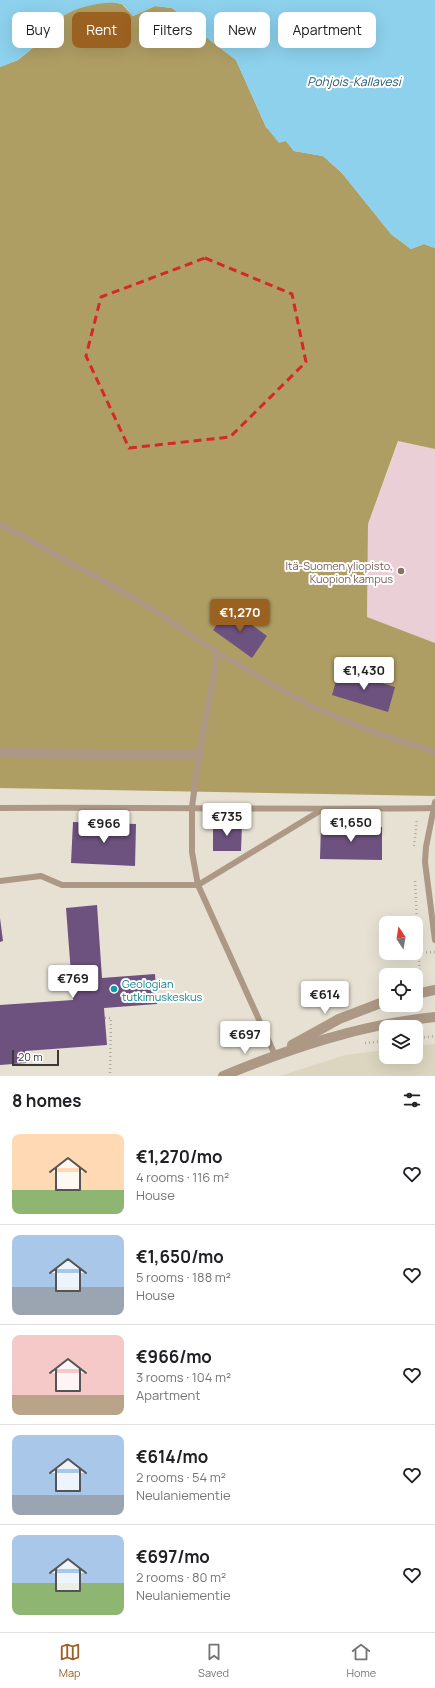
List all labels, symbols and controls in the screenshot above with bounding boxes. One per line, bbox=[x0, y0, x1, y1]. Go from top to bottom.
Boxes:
chip: Buy bbox=[12, 12, 64, 48]
chip: Rent bbox=[72, 12, 131, 48]
chip: Filters bbox=[139, 12, 206, 48]
chip: New bbox=[214, 12, 270, 48]
chip: Apartment bbox=[278, 12, 376, 48]
water label: Pohjois-Kallavesi bbox=[307, 73, 403, 90]
place label: Itä-Suomen yliopisto, Kuopion kampus bbox=[285, 558, 393, 586]
marker: Itä-Suomen yliopisto, Kuopion kampus bbox=[396, 566, 406, 576]
pin: €1,270 bbox=[207, 599, 273, 633]
text: €1,270 bbox=[219, 603, 261, 621]
pin: €1,430 bbox=[331, 657, 397, 691]
text: €1,430 bbox=[343, 661, 385, 679]
pin: €735 bbox=[203, 803, 251, 837]
text: €735 bbox=[212, 807, 243, 825]
pin: €1,650 bbox=[318, 809, 384, 843]
pin: €966 bbox=[80, 810, 128, 844]
text: €1,650 bbox=[330, 813, 372, 831]
text: €966 bbox=[87, 814, 121, 832]
north arrow bbox=[379, 916, 423, 960]
map controls bbox=[379, 916, 423, 1064]
pin: €769 bbox=[49, 965, 97, 999]
button: locate bbox=[379, 968, 423, 1012]
text: €769 bbox=[57, 969, 89, 987]
place label: Geologian tutkimuskeskus bbox=[122, 976, 203, 1004]
pin: €614 bbox=[301, 981, 349, 1015]
marker: Geologian tutkimuskeskus bbox=[109, 984, 119, 994]
text: €614 bbox=[310, 985, 340, 1003]
button: layers bbox=[379, 1020, 423, 1064]
pin: €697 bbox=[221, 1021, 269, 1055]
text: €697 bbox=[229, 1025, 261, 1043]
scale bar bbox=[12, 1048, 59, 1067]
text: 20 m bbox=[18, 1049, 43, 1064]
text: 8 homes bbox=[12, 1089, 82, 1112]
icon: filters bbox=[401, 1089, 423, 1111]
text: €1,270/mo bbox=[136, 1145, 222, 1168]
icon: home bbox=[44, 1150, 92, 1198]
icon: heart bbox=[401, 1163, 423, 1185]
text: 4 rooms · 116 m² bbox=[136, 1168, 229, 1186]
text: House bbox=[136, 1186, 175, 1204]
text: €1,650/mo bbox=[136, 1245, 224, 1268]
icon: home bbox=[44, 1251, 92, 1299]
icon: heart bbox=[401, 1264, 423, 1286]
text: 5 rooms · 188 m² bbox=[136, 1268, 231, 1286]
text: House bbox=[136, 1286, 175, 1304]
text: €966/mo bbox=[136, 1345, 212, 1368]
icon: home bbox=[44, 1351, 92, 1399]
icon: heart bbox=[401, 1364, 423, 1386]
text: 3 rooms · 104 m² bbox=[136, 1368, 231, 1386]
text: Apartment bbox=[136, 1386, 200, 1404]
text: €614/mo bbox=[136, 1445, 208, 1468]
icon: home bbox=[44, 1451, 92, 1499]
icon: heart bbox=[401, 1464, 423, 1486]
text: 2 rooms · 54 m² bbox=[136, 1468, 226, 1486]
text: Neulaniementie bbox=[136, 1486, 231, 1504]
text: €697/mo bbox=[136, 1545, 210, 1568]
icon: home bbox=[44, 1551, 92, 1599]
icon: heart bbox=[401, 1564, 423, 1586]
text: 2 rooms · 80 m² bbox=[136, 1568, 226, 1586]
text: Neulaniementie bbox=[136, 1586, 231, 1604]
tab: Map bbox=[59, 1641, 81, 1680]
tab: Saved bbox=[198, 1641, 229, 1680]
tab: Home bbox=[347, 1641, 376, 1680]

